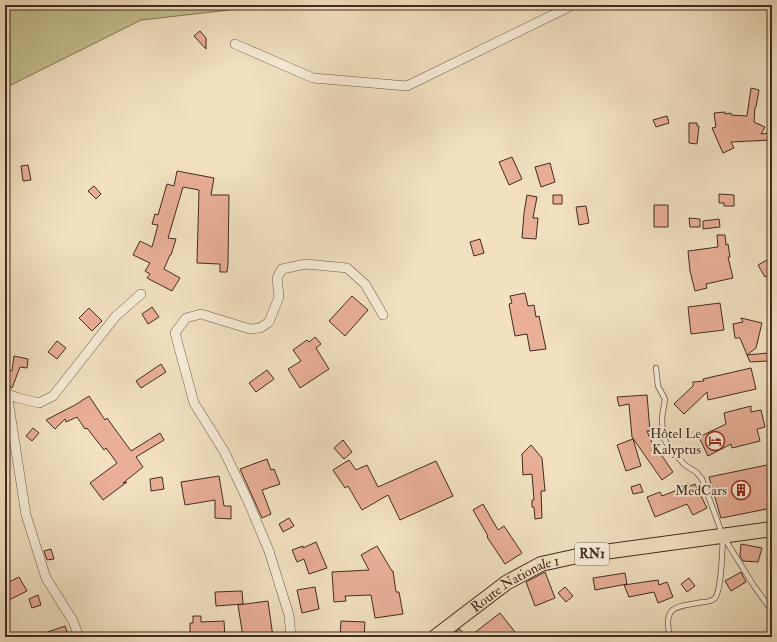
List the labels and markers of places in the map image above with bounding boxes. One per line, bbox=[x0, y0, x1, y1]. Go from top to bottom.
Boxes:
place label: Hôtel Le Kalyptus bbox=[650, 425, 701, 459]
hotel icon: Hôtel Le Kalyptus bbox=[704, 430, 726, 452]
building icon: MedCars bbox=[730, 479, 752, 501]
place label: MedCars bbox=[675, 482, 727, 499]

